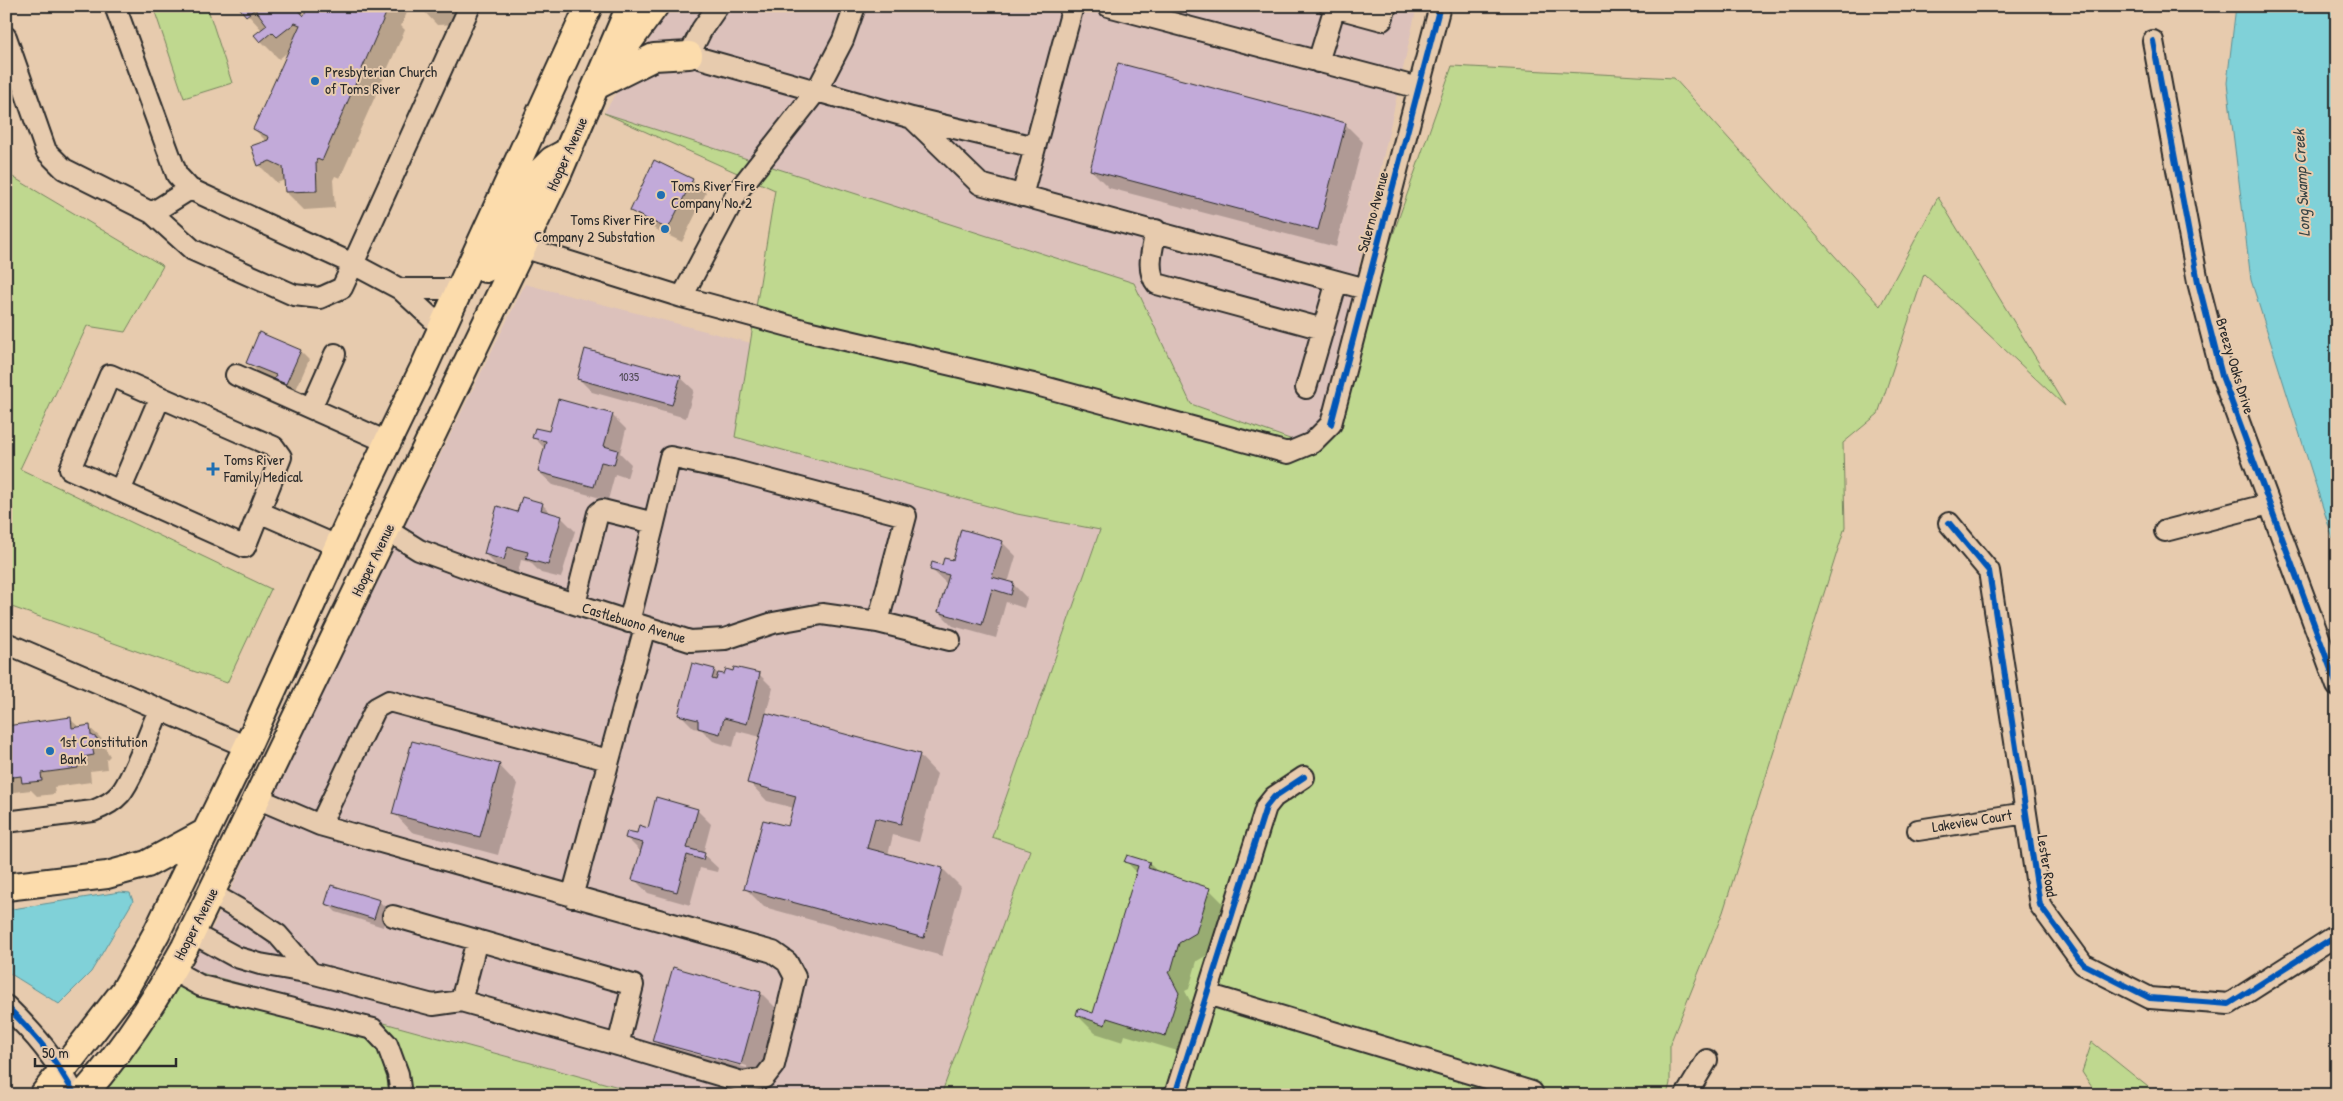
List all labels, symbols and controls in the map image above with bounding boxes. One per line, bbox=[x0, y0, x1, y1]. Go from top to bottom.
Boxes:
place label: Presbyterian Church of Toms River bbox=[325, 61, 437, 99]
marker: Presbyterian Church of Toms River bbox=[309, 75, 321, 87]
street label: Hooper Avenue bbox=[541, 114, 592, 194]
water label: Long Swamp Creek bbox=[2287, 128, 2315, 237]
street label: Salerno Avenue bbox=[1352, 169, 1393, 255]
place label: Toms River Fire Company No. 2 bbox=[671, 175, 756, 213]
marker: Toms River Fire Company No. 2 bbox=[655, 189, 667, 201]
place label: Toms River Fire Company 2 Substation bbox=[534, 209, 655, 247]
marker: Toms River Fire Company 2 Substation bbox=[659, 223, 671, 235]
street label: Breezy Oaks Drive bbox=[2211, 315, 2260, 416]
house number: 1035 bbox=[619, 368, 639, 385]
place label: Toms River Family Medical bbox=[223, 449, 303, 487]
marker: Toms River Family Medical bbox=[206, 462, 220, 476]
street label: Hooper Avenue bbox=[346, 520, 399, 600]
street label: Castlebuono Avenue bbox=[580, 597, 689, 648]
place label: 1st Constitution Bank bbox=[60, 731, 148, 769]
marker: 1st Constitution Bank bbox=[44, 745, 56, 757]
street label: Lakeview Court bbox=[1930, 804, 2014, 837]
street label: Lester Road bbox=[2032, 834, 2063, 898]
street label: Hooper Avenue bbox=[168, 884, 223, 964]
scale bar bbox=[35, 1036, 176, 1068]
text: 50 m bbox=[42, 1042, 69, 1063]

